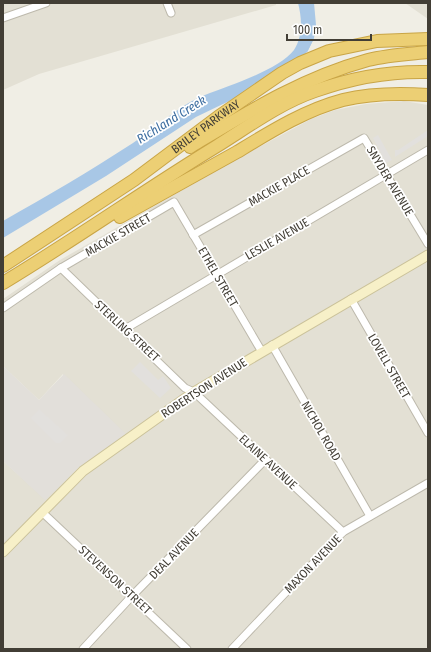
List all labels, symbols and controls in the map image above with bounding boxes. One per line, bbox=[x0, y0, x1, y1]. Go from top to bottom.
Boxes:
scale bar bbox=[287, 16, 371, 42]
text: 100 m bbox=[293, 23, 322, 37]
water label: Richland Creek bbox=[134, 92, 209, 147]
street label: BRILEY PARKWAY bbox=[169, 97, 243, 156]
street label: SNYDER AVENUE bbox=[364, 144, 417, 219]
street label: MACKIE PLACE bbox=[246, 163, 312, 209]
street label: MACKIE STREET bbox=[83, 210, 154, 259]
street label: LESLIE AVENUE bbox=[243, 215, 312, 263]
street label: ETHEL STREET bbox=[195, 245, 241, 310]
street label: STERLING STREET bbox=[92, 297, 163, 365]
street label: LOVELL STREET bbox=[365, 331, 413, 401]
street label: ROBERTSON AVENUE bbox=[159, 355, 250, 421]
street label: NICHOL ROAD bbox=[298, 399, 344, 463]
street label: ELAINE AVENUE bbox=[236, 432, 300, 493]
street label: DEAL AVENUE bbox=[146, 526, 202, 582]
street label: MAXON AVENUE bbox=[282, 532, 345, 596]
street label: STEVENSON STREET bbox=[76, 543, 154, 617]

